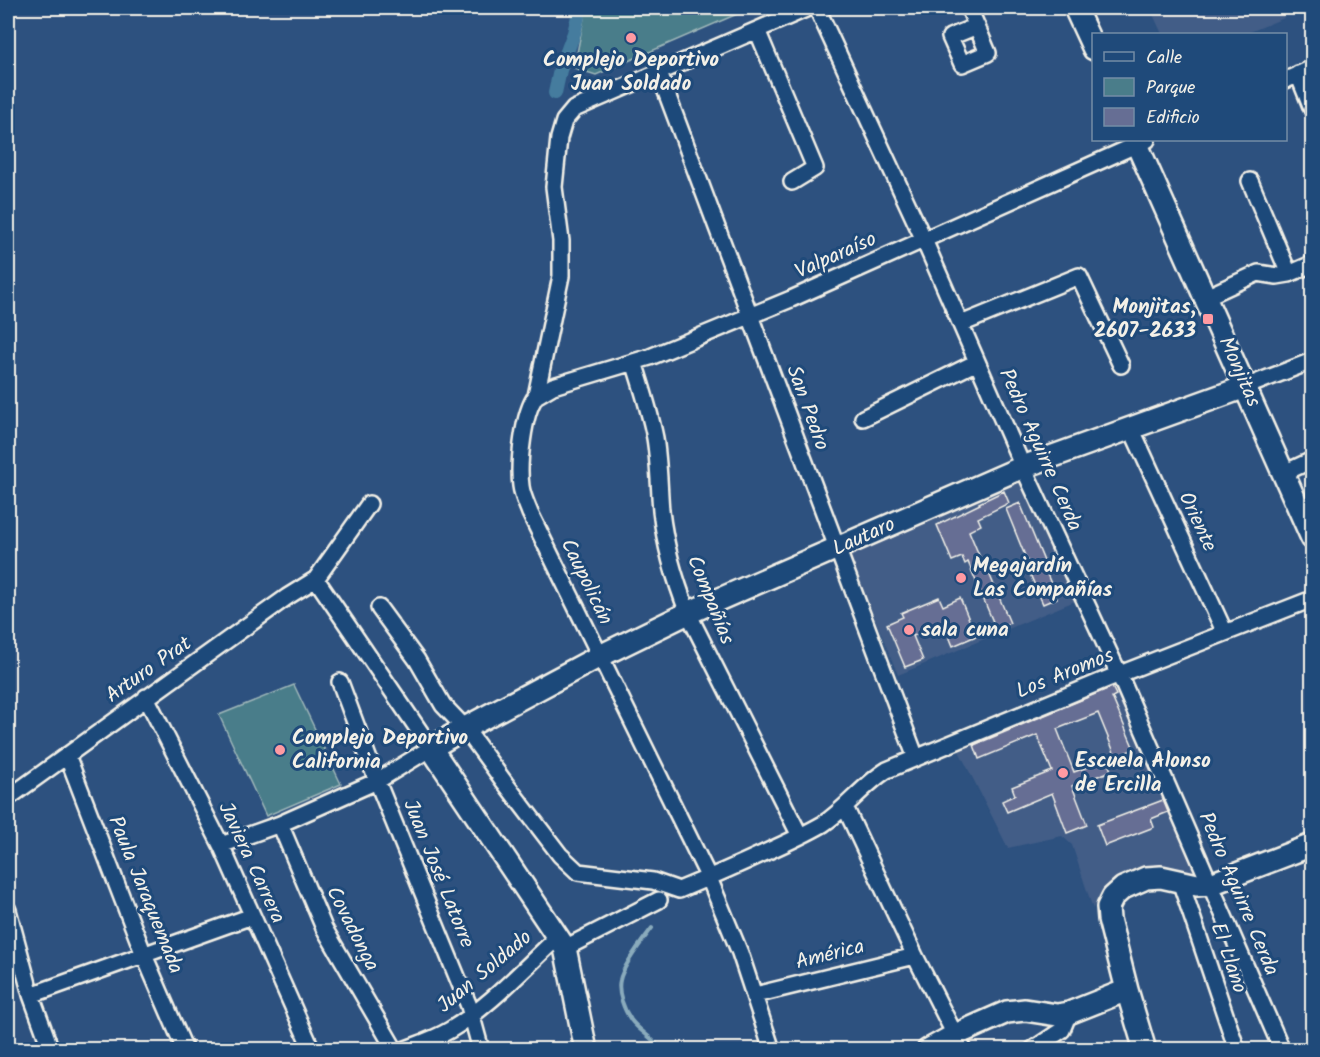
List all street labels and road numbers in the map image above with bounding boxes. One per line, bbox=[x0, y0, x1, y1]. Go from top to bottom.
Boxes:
street label: Valparaíso bbox=[790, 223, 882, 289]
street label: Monjitas bbox=[1209, 331, 1269, 413]
street label: San Pedro bbox=[776, 361, 838, 455]
street label: Pedro Aguirre Cerda bbox=[989, 363, 1091, 537]
street label: Oriente bbox=[1169, 486, 1226, 558]
street label: Lautaro bbox=[827, 509, 901, 565]
street label: Caupolicán bbox=[551, 533, 621, 631]
street label: Compañías bbox=[677, 550, 743, 650]
street label: Arturo Prat bbox=[99, 628, 200, 712]
street label: Los Aromos bbox=[1011, 639, 1119, 709]
street label: Juan José Latorre bbox=[393, 795, 483, 954]
street label: Javiera Carrera bbox=[208, 797, 294, 929]
street label: Pedro Aguirre Cerda bbox=[1189, 807, 1287, 981]
street label: Paula Jaraquemada bbox=[98, 811, 192, 979]
street label: Covadonga bbox=[316, 881, 388, 977]
street label: El Llano bbox=[1201, 918, 1255, 998]
street label: Juan Soldado bbox=[430, 922, 540, 1022]
street label: América bbox=[792, 931, 868, 979]

